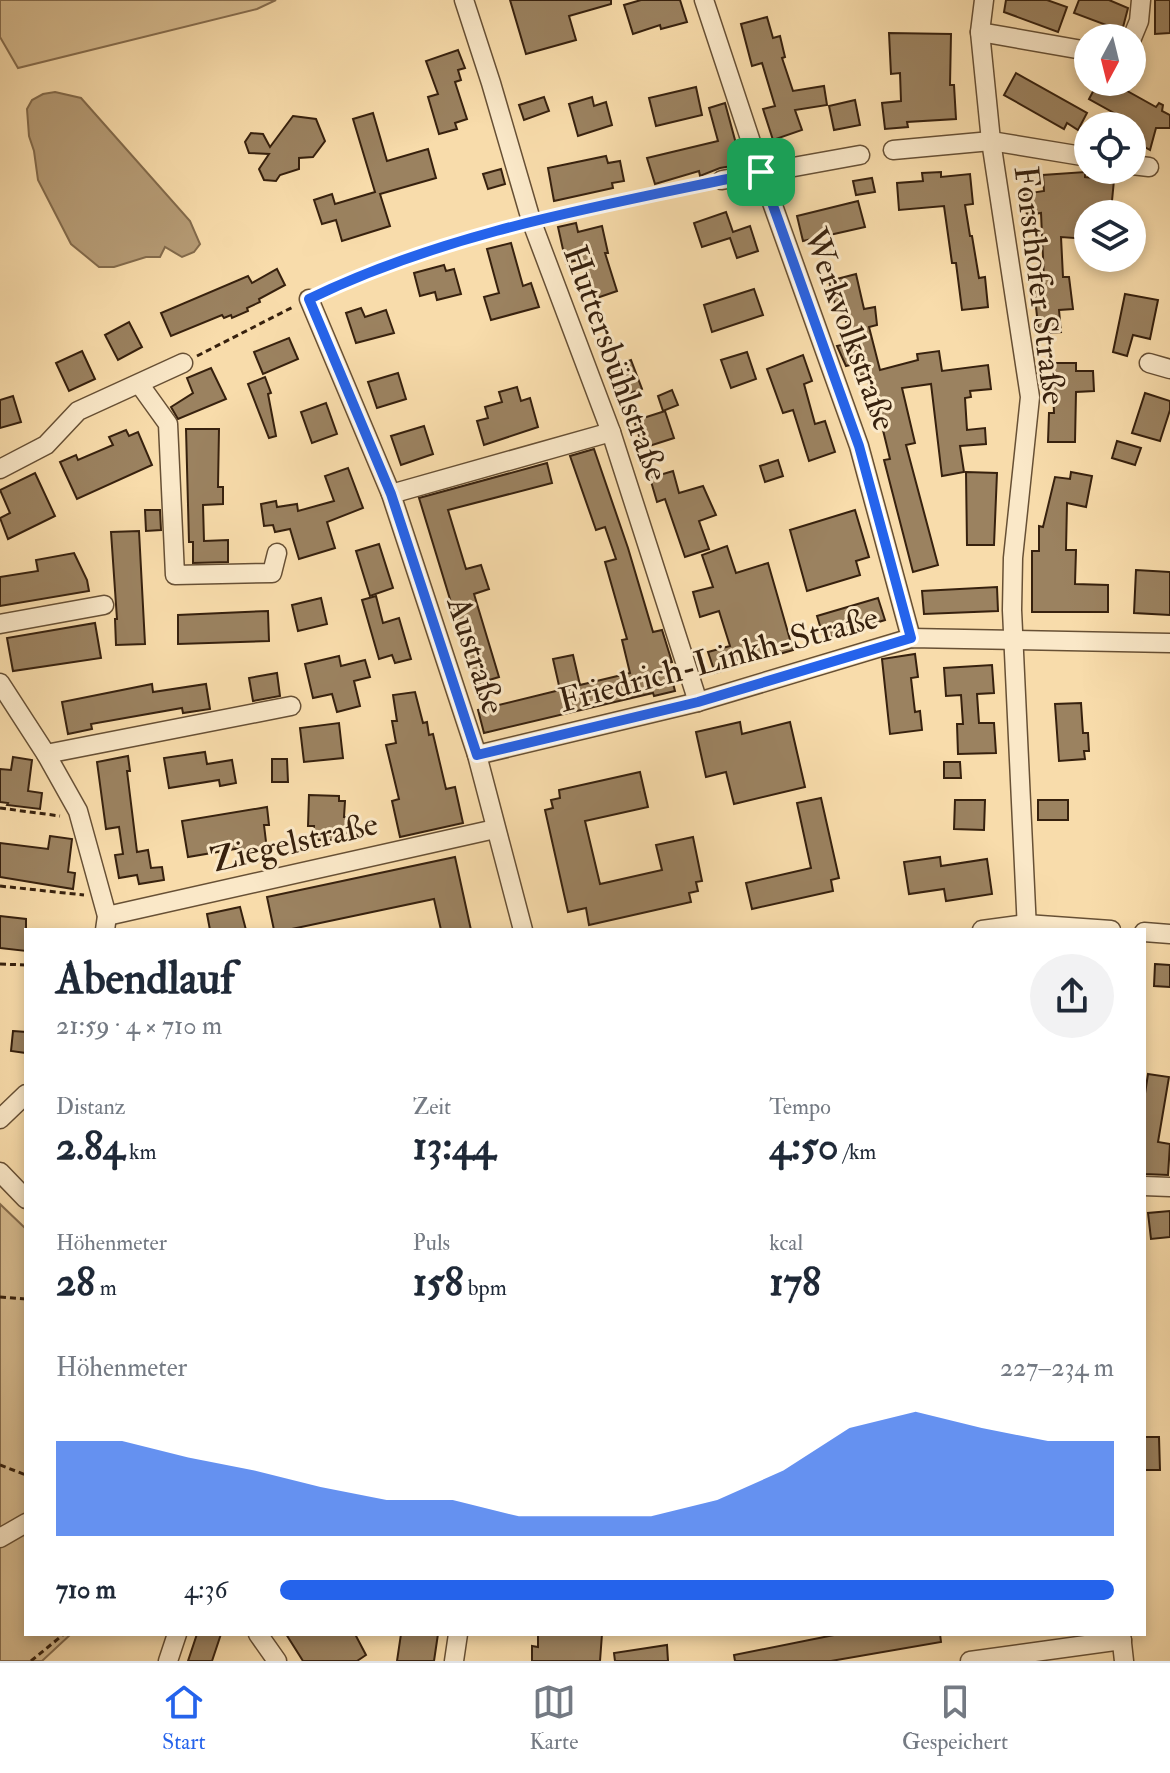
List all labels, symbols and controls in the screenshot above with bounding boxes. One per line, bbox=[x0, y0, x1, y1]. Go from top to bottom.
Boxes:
north arrow bbox=[1074, 24, 1146, 96]
map controls bbox=[1074, 24, 1146, 272]
button: locate bbox=[1074, 112, 1146, 184]
pin bbox=[727, 138, 795, 206]
icon: arrive bbox=[739, 150, 783, 194]
street label: Forsthofer Straße bbox=[1004, 163, 1076, 407]
button: layers bbox=[1074, 200, 1146, 272]
street label: Werkvolkstraße bbox=[793, 222, 906, 436]
street label: Huttersbühlstraße bbox=[553, 240, 678, 487]
street label: Austraße bbox=[436, 590, 515, 720]
street label: Friedrich-Linkh-Straße bbox=[554, 596, 883, 723]
street label: Ziegelstraße bbox=[207, 802, 382, 883]
text: Abendlauf bbox=[56, 952, 235, 1007]
button: share bbox=[1030, 954, 1114, 1038]
text: 21:59 · 4 × 710 m bbox=[56, 1010, 222, 1042]
text: Distanz bbox=[56, 1093, 125, 1121]
text: Zeit bbox=[413, 1093, 451, 1121]
text: Tempo bbox=[769, 1093, 831, 1121]
text: 2.84 bbox=[56, 1121, 124, 1172]
text: 13:44 bbox=[413, 1121, 495, 1172]
text: 4:50 bbox=[769, 1121, 839, 1172]
text: km bbox=[124, 1138, 157, 1166]
text: /km bbox=[839, 1138, 876, 1166]
text: Höhenmeter bbox=[56, 1229, 167, 1257]
text: Puls bbox=[413, 1229, 450, 1257]
text: kcal bbox=[769, 1229, 803, 1257]
text: 28 bbox=[56, 1257, 95, 1308]
text: 158 bbox=[413, 1257, 463, 1308]
text: 178 bbox=[769, 1257, 821, 1308]
text: m bbox=[95, 1274, 117, 1302]
text: bpm bbox=[463, 1274, 507, 1302]
text: Höhenmeter bbox=[56, 1352, 187, 1384]
text: 227–234 m bbox=[1000, 1352, 1114, 1384]
text: 710 m bbox=[56, 1574, 116, 1606]
text: 4:36 bbox=[184, 1574, 228, 1606]
tab: Start bbox=[162, 1680, 206, 1756]
tab: Karte bbox=[529, 1680, 578, 1756]
tab: Gespeichert bbox=[902, 1680, 1008, 1756]

